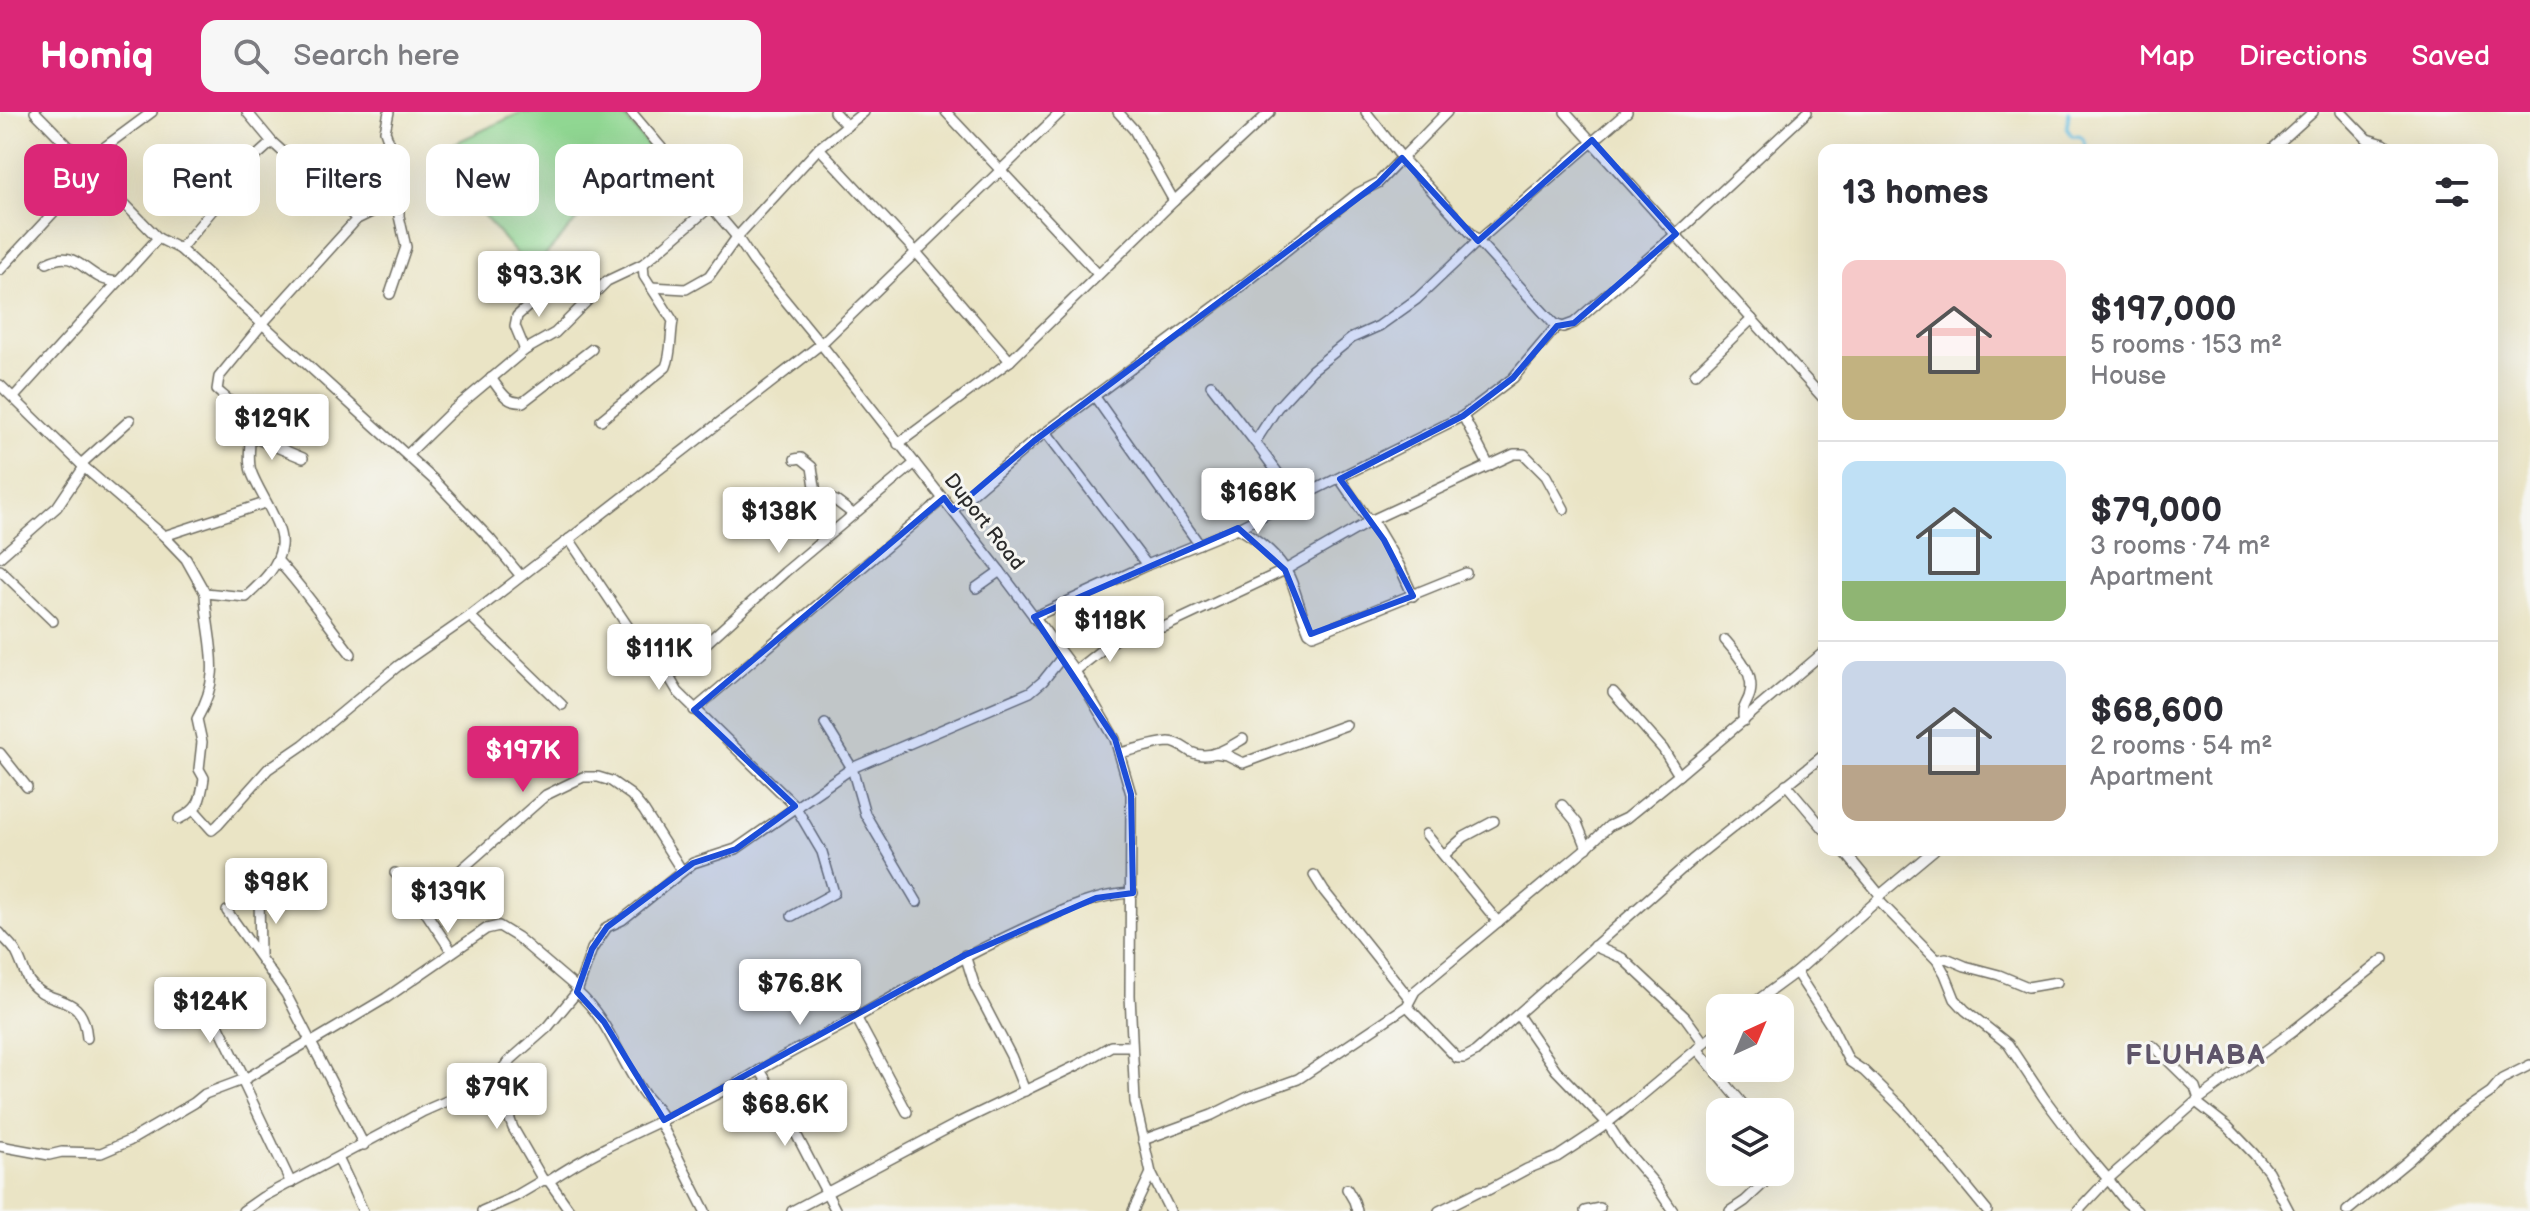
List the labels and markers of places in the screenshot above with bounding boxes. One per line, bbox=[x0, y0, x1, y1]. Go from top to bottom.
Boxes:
pin: $93.3K bbox=[474, 251, 604, 319]
pin: $129K bbox=[216, 394, 328, 462]
pin: $168K bbox=[1202, 468, 1314, 536]
pin: $138K bbox=[723, 487, 835, 555]
pin: $118K bbox=[1054, 596, 1166, 664]
pin: $111K bbox=[603, 624, 715, 692]
pin: $197K bbox=[467, 726, 579, 794]
pin: $98K bbox=[229, 858, 323, 926]
pin: $139K bbox=[392, 867, 504, 935]
pin: $76.8K bbox=[735, 959, 865, 1027]
pin: $124K bbox=[154, 977, 266, 1045]
pin: $79K bbox=[450, 1063, 544, 1131]
pin: $68.6K bbox=[720, 1080, 850, 1148]

